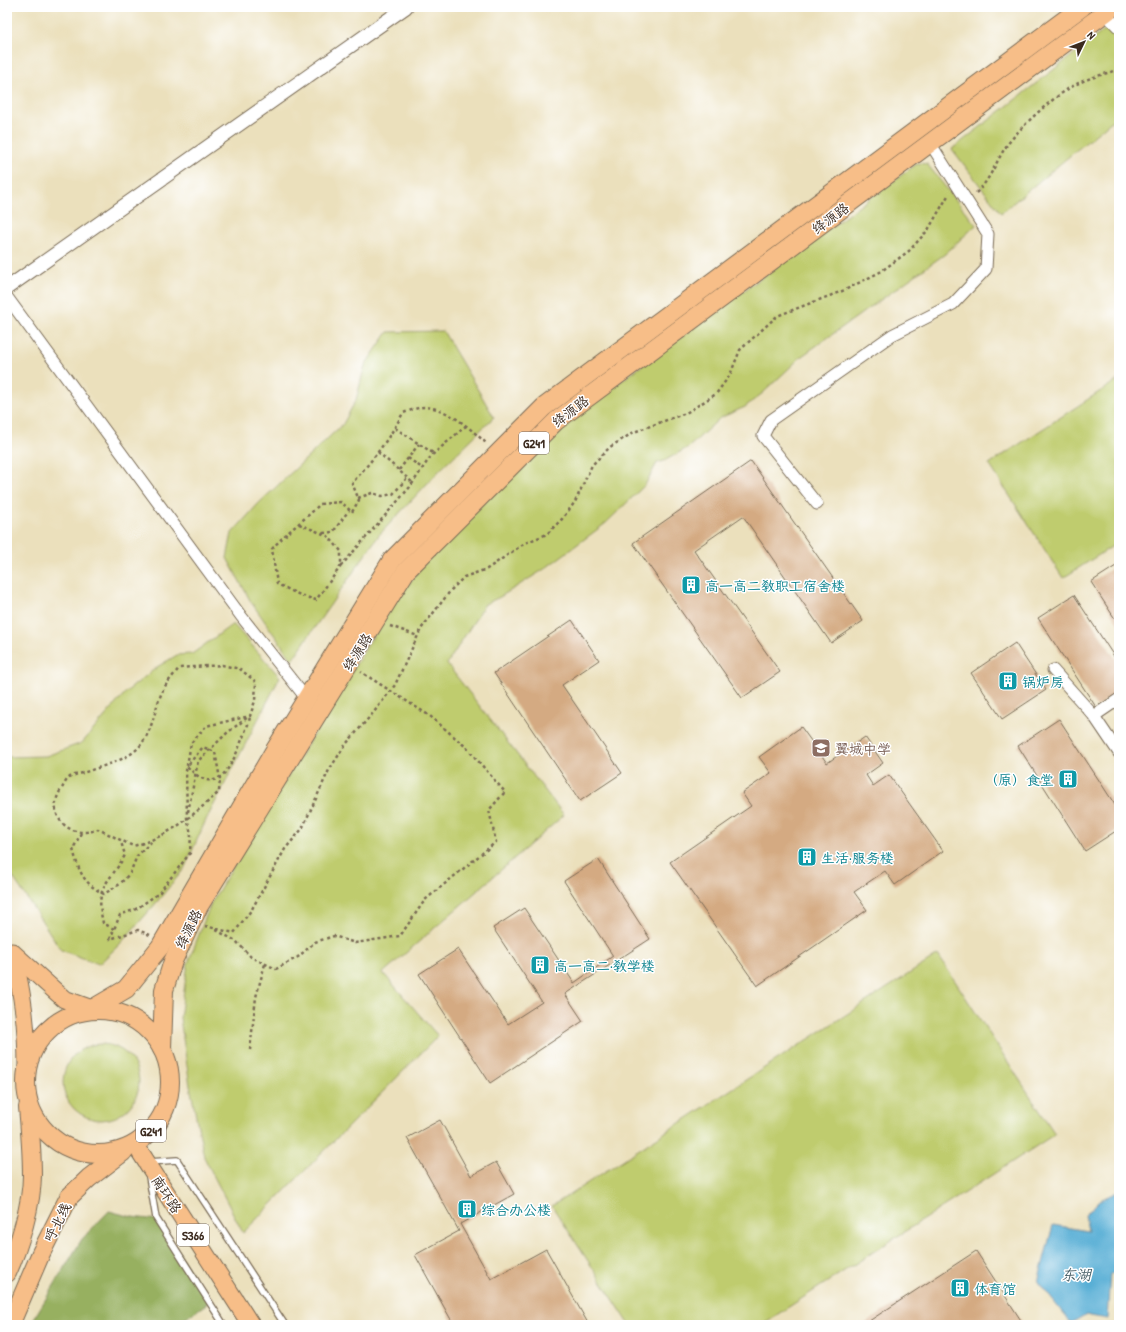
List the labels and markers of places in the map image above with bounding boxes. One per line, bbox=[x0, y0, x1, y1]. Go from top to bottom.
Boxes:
building icon: 高一高二教职工宿舍楼 bbox=[680, 574, 702, 596]
place label: 高一高二教职工宿舍楼 bbox=[705, 576, 845, 595]
building icon: 锅炉房 bbox=[997, 670, 1019, 692]
place label: 锅炉房 bbox=[1022, 672, 1064, 691]
school or university icon: 翼城中学 bbox=[810, 737, 832, 759]
place label: 翼城中学 bbox=[835, 739, 891, 758]
building icon: （原）食堂 bbox=[1057, 768, 1079, 790]
place label: （原）食堂 bbox=[984, 770, 1054, 789]
building icon: 生活·服务楼 bbox=[796, 846, 818, 868]
place label: 生活·服务楼 bbox=[821, 848, 894, 867]
building icon: 高一高二·教学楼 bbox=[529, 954, 551, 976]
place label: 高一高二·教学楼 bbox=[554, 956, 655, 975]
building icon: 综合办公楼 bbox=[456, 1198, 478, 1220]
place label: 综合办公楼 bbox=[481, 1200, 551, 1219]
building icon: 体育馆 bbox=[949, 1277, 971, 1299]
place label: 体育馆 bbox=[974, 1279, 1016, 1298]

